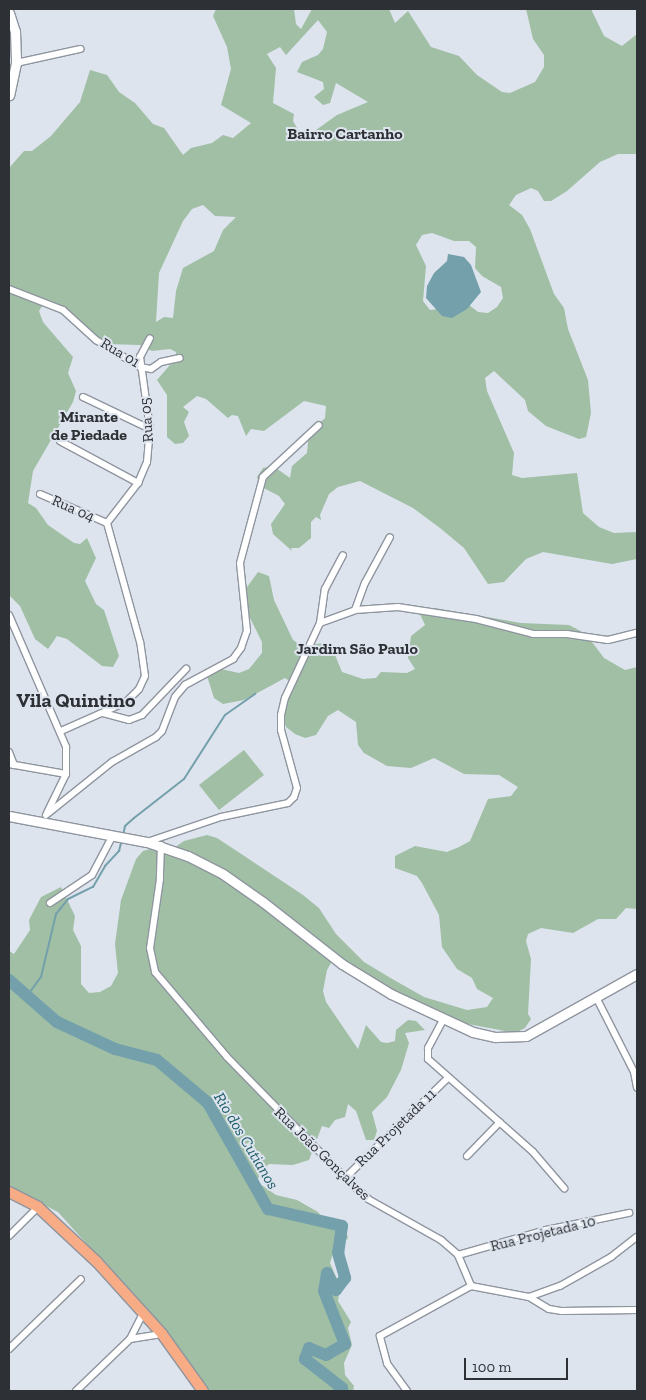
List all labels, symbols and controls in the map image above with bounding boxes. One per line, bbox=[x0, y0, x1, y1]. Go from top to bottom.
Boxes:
district label: Bairro Cartanho bbox=[287, 124, 403, 144]
street label: Rua 01 bbox=[97, 334, 143, 372]
street label: Rua 05 bbox=[136, 397, 158, 443]
district label: Mirante de Piedade bbox=[51, 407, 127, 445]
street label: Rua 04 bbox=[49, 492, 97, 526]
district label: Jardim São Paulo bbox=[296, 639, 418, 659]
district label: Vila Quintino bbox=[17, 688, 135, 712]
street label: Rua Projetada 11 bbox=[352, 1085, 440, 1171]
water label: Rio dos Cutianos bbox=[210, 1089, 282, 1193]
street label: Rua João Gonçalves bbox=[270, 1104, 374, 1204]
street label: Rua Projetada 10 bbox=[488, 1212, 598, 1256]
scale bar bbox=[466, 1348, 570, 1380]
text: 100 m bbox=[472, 1358, 511, 1376]

